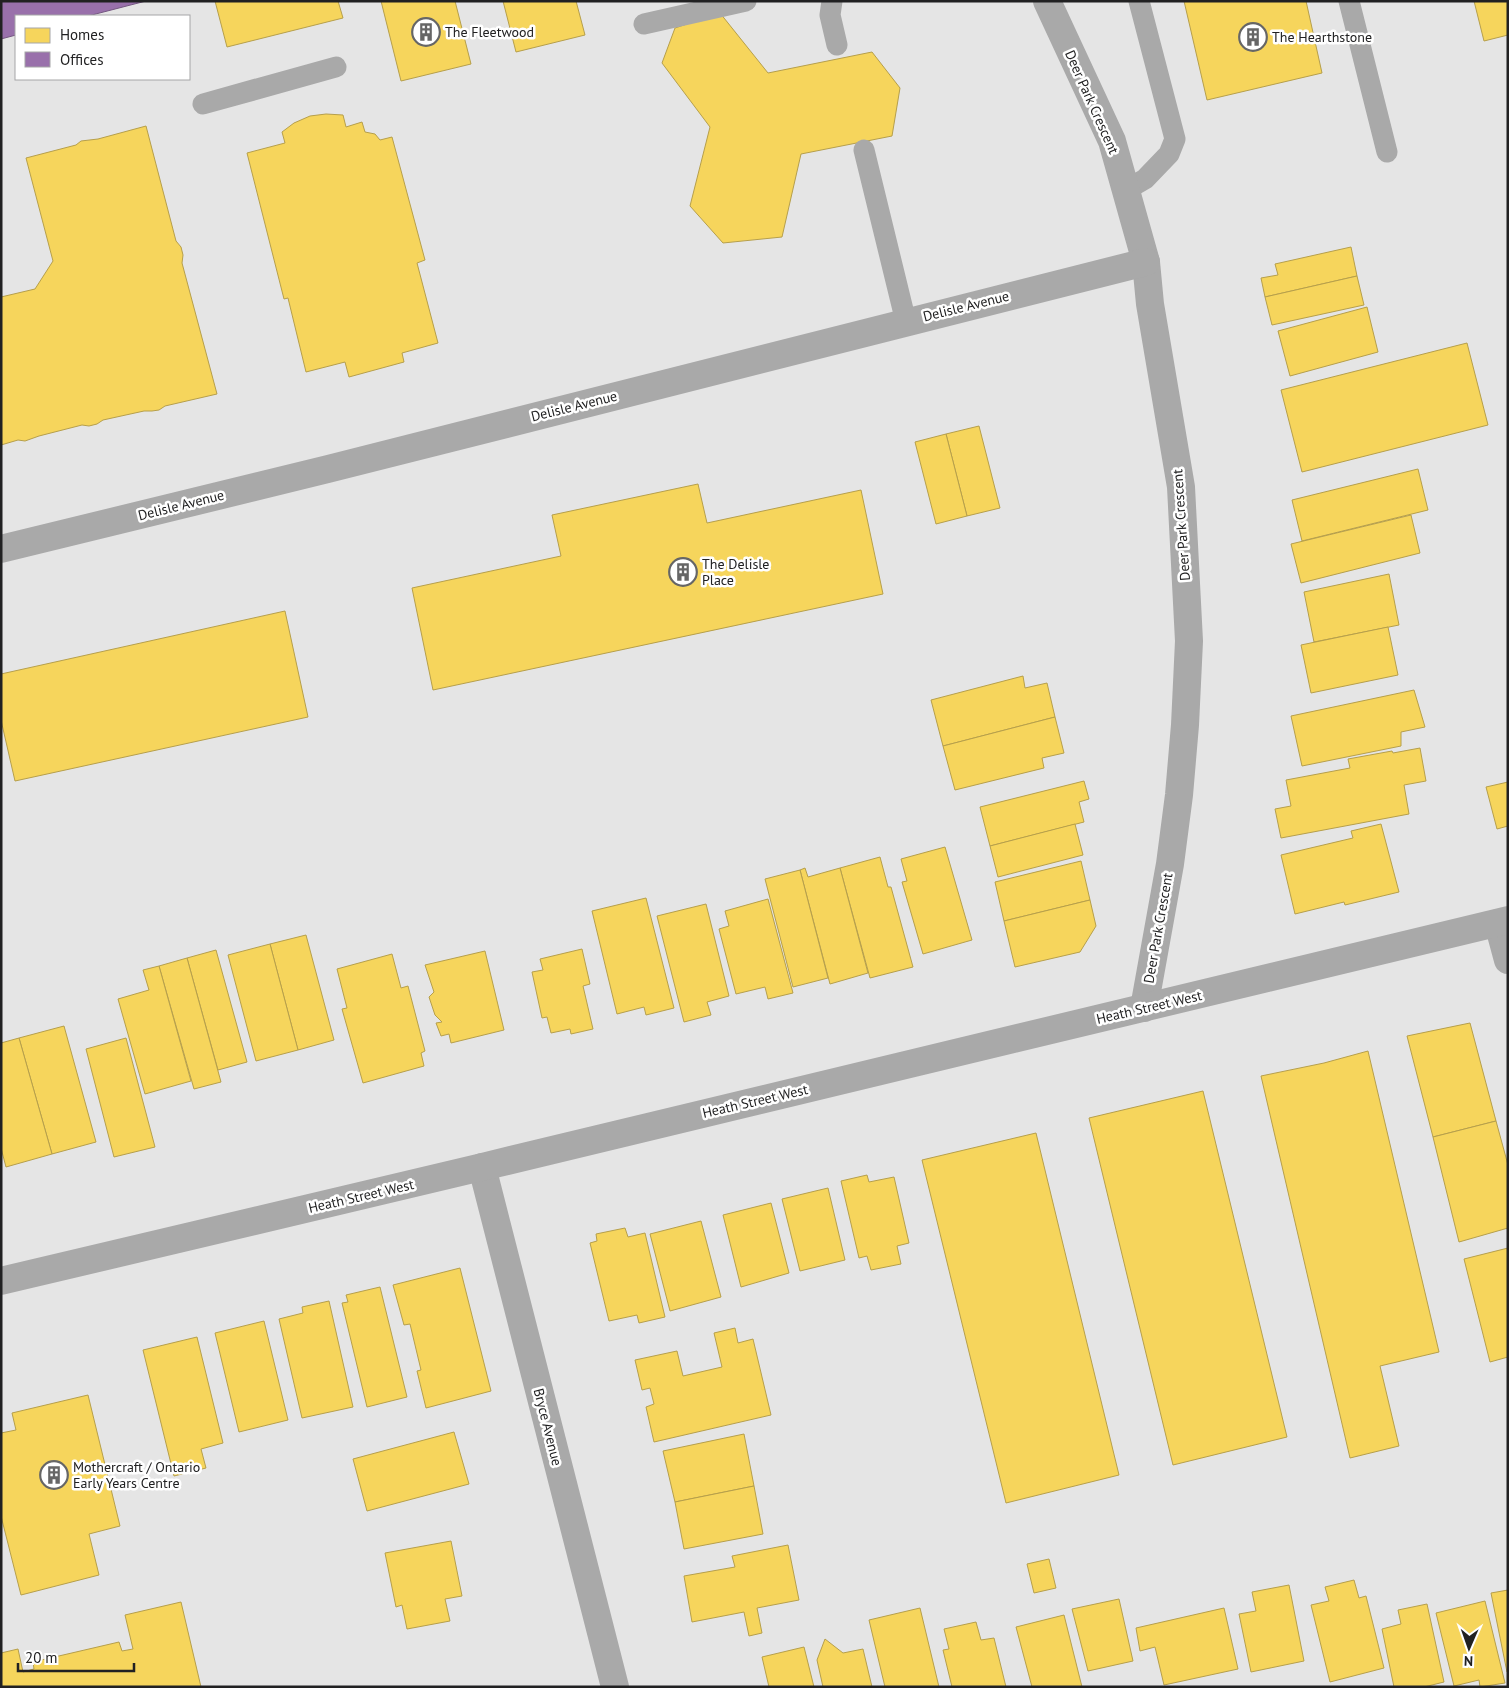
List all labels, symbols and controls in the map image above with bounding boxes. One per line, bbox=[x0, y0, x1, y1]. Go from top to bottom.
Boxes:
legend bbox=[15, 15, 190, 80]
building icon: The Fleetwood bbox=[411, 17, 441, 47]
building icon: The Hearthstone bbox=[1238, 22, 1268, 52]
place label: The Fleetwood bbox=[445, 23, 534, 41]
text: Homes bbox=[60, 25, 104, 44]
place label: The Hearthstone bbox=[1272, 28, 1372, 46]
street label: Deer Park Crescent bbox=[1061, 47, 1123, 157]
text: Offices bbox=[60, 50, 104, 69]
street label: Delisle Avenue bbox=[921, 287, 1011, 325]
street label: Delisle Avenue bbox=[529, 387, 619, 425]
street label: Deer Park Crescent bbox=[1168, 468, 1194, 581]
street label: Delisle Avenue bbox=[136, 486, 226, 524]
place label: The Delisle Place bbox=[702, 555, 769, 589]
building icon: The Delisle Place bbox=[668, 557, 698, 587]
street label: Deer Park Crescent bbox=[1139, 871, 1177, 985]
street label: Heath Street West bbox=[1095, 986, 1204, 1028]
street label: Heath Street West bbox=[701, 1080, 810, 1122]
street label: Heath Street West bbox=[307, 1175, 416, 1217]
street label: Bryce Avenue bbox=[530, 1386, 566, 1468]
place label: Mothercraft / Ontario Early Years Centre bbox=[73, 1458, 200, 1492]
building icon: Mothercraft / Ontario Early Years Centre bbox=[39, 1460, 69, 1490]
north arrow bbox=[1444, 1623, 1494, 1673]
scale bar bbox=[18, 1640, 134, 1672]
text: 20 m bbox=[25, 1648, 58, 1667]
text: N bbox=[1464, 1652, 1473, 1670]

